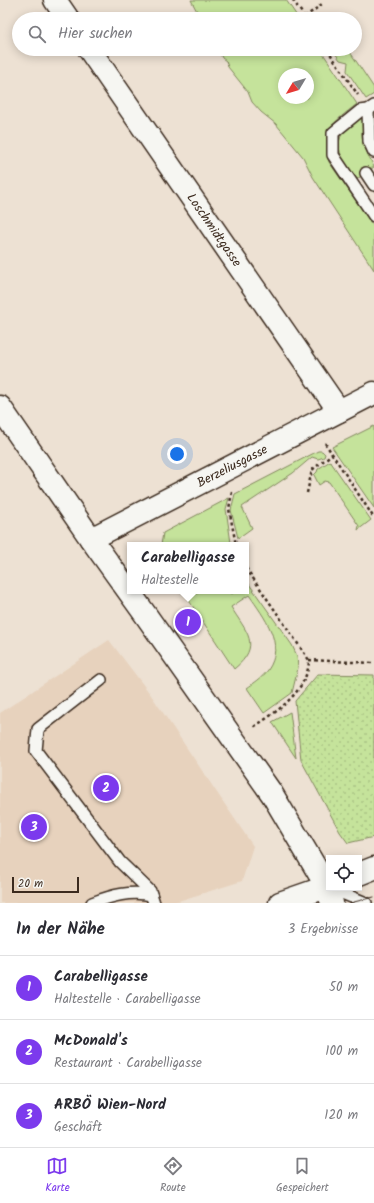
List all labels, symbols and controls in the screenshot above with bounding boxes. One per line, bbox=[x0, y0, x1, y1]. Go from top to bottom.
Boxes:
search box bbox=[12, 12, 362, 56]
text: Hier suchen bbox=[58, 22, 132, 46]
icon: search bbox=[26, 23, 48, 45]
north arrow bbox=[278, 68, 314, 104]
street label: Loschmidtgasse bbox=[181, 189, 247, 271]
street label: Berzeliusgasse bbox=[193, 439, 272, 493]
your location bbox=[167, 444, 187, 464]
popup bbox=[127, 542, 249, 594]
text: Carabelligasse bbox=[141, 546, 235, 570]
text: Haltestelle bbox=[141, 570, 199, 591]
pin: 1 bbox=[175, 607, 201, 637]
pin: 2 bbox=[93, 773, 119, 803]
pin: 3 bbox=[21, 812, 47, 842]
map controls bbox=[326, 855, 362, 891]
button: locate bbox=[326, 855, 362, 891]
scale bar bbox=[12, 875, 79, 894]
text: 20 m bbox=[18, 875, 43, 893]
text: In der Nähe bbox=[16, 916, 105, 943]
text: 3 Ergebnisse bbox=[288, 919, 358, 940]
text: Carabelligasse bbox=[54, 965, 148, 989]
text: 1 bbox=[27, 977, 31, 998]
text: 50 m bbox=[329, 977, 358, 998]
text: Haltestelle · Carabelligasse bbox=[54, 989, 201, 1010]
text: McDonald's bbox=[54, 1029, 128, 1053]
text: 2 bbox=[25, 1041, 33, 1062]
text: 100 m bbox=[325, 1041, 358, 1062]
text: Restaurant · Carabelligasse bbox=[54, 1053, 202, 1074]
text: ARBÖ Wien-Nord bbox=[54, 1093, 166, 1117]
text: 3 bbox=[25, 1105, 33, 1126]
text: 120 m bbox=[324, 1105, 358, 1126]
text: Geschäft bbox=[54, 1117, 102, 1138]
tab: Karte bbox=[45, 1155, 70, 1197]
tab: Route bbox=[160, 1155, 186, 1197]
tab: Gespeichert bbox=[276, 1155, 329, 1197]

